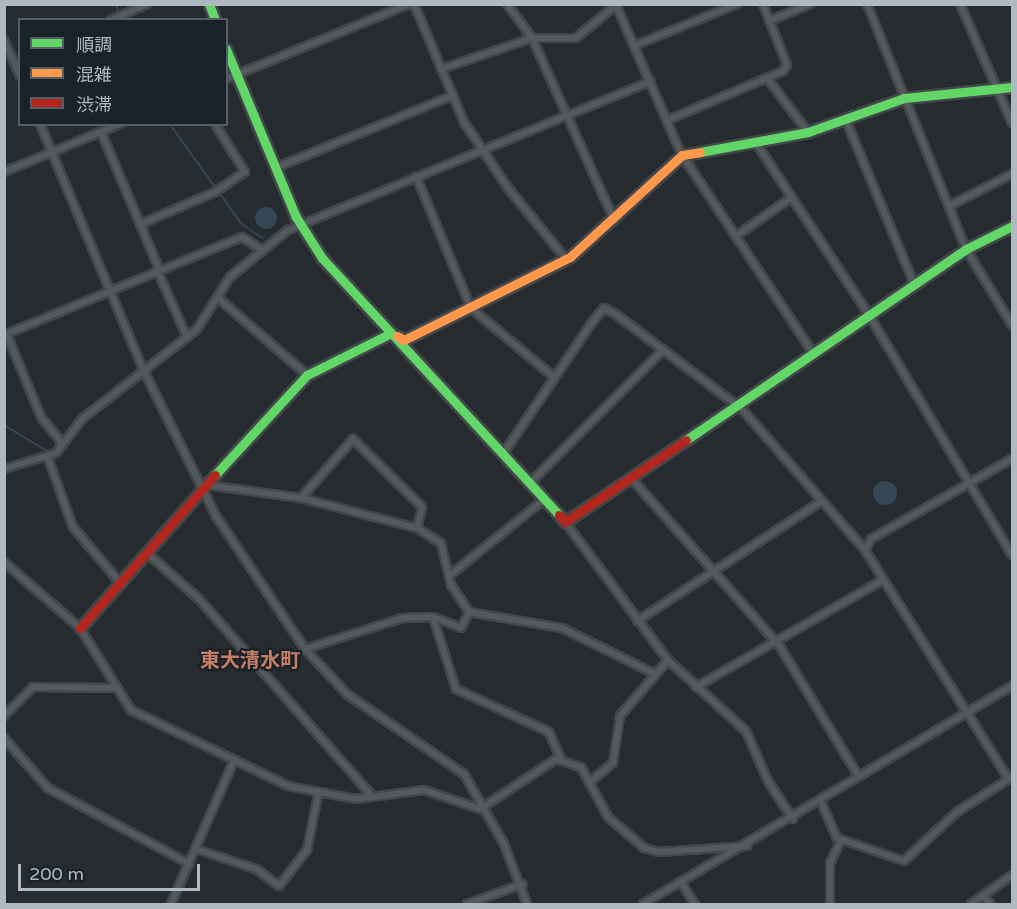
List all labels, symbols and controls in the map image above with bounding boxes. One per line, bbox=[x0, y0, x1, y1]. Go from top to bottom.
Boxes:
legend bbox=[18, 18, 228, 126]
text: 順調 bbox=[76, 34, 112, 56]
text: 混雑 bbox=[76, 64, 112, 86]
text: 渋滞 bbox=[76, 94, 112, 116]
district label: 東大清水町 bbox=[200, 649, 300, 673]
scale bar bbox=[21, 852, 202, 890]
text: 200 m bbox=[29, 863, 84, 885]

